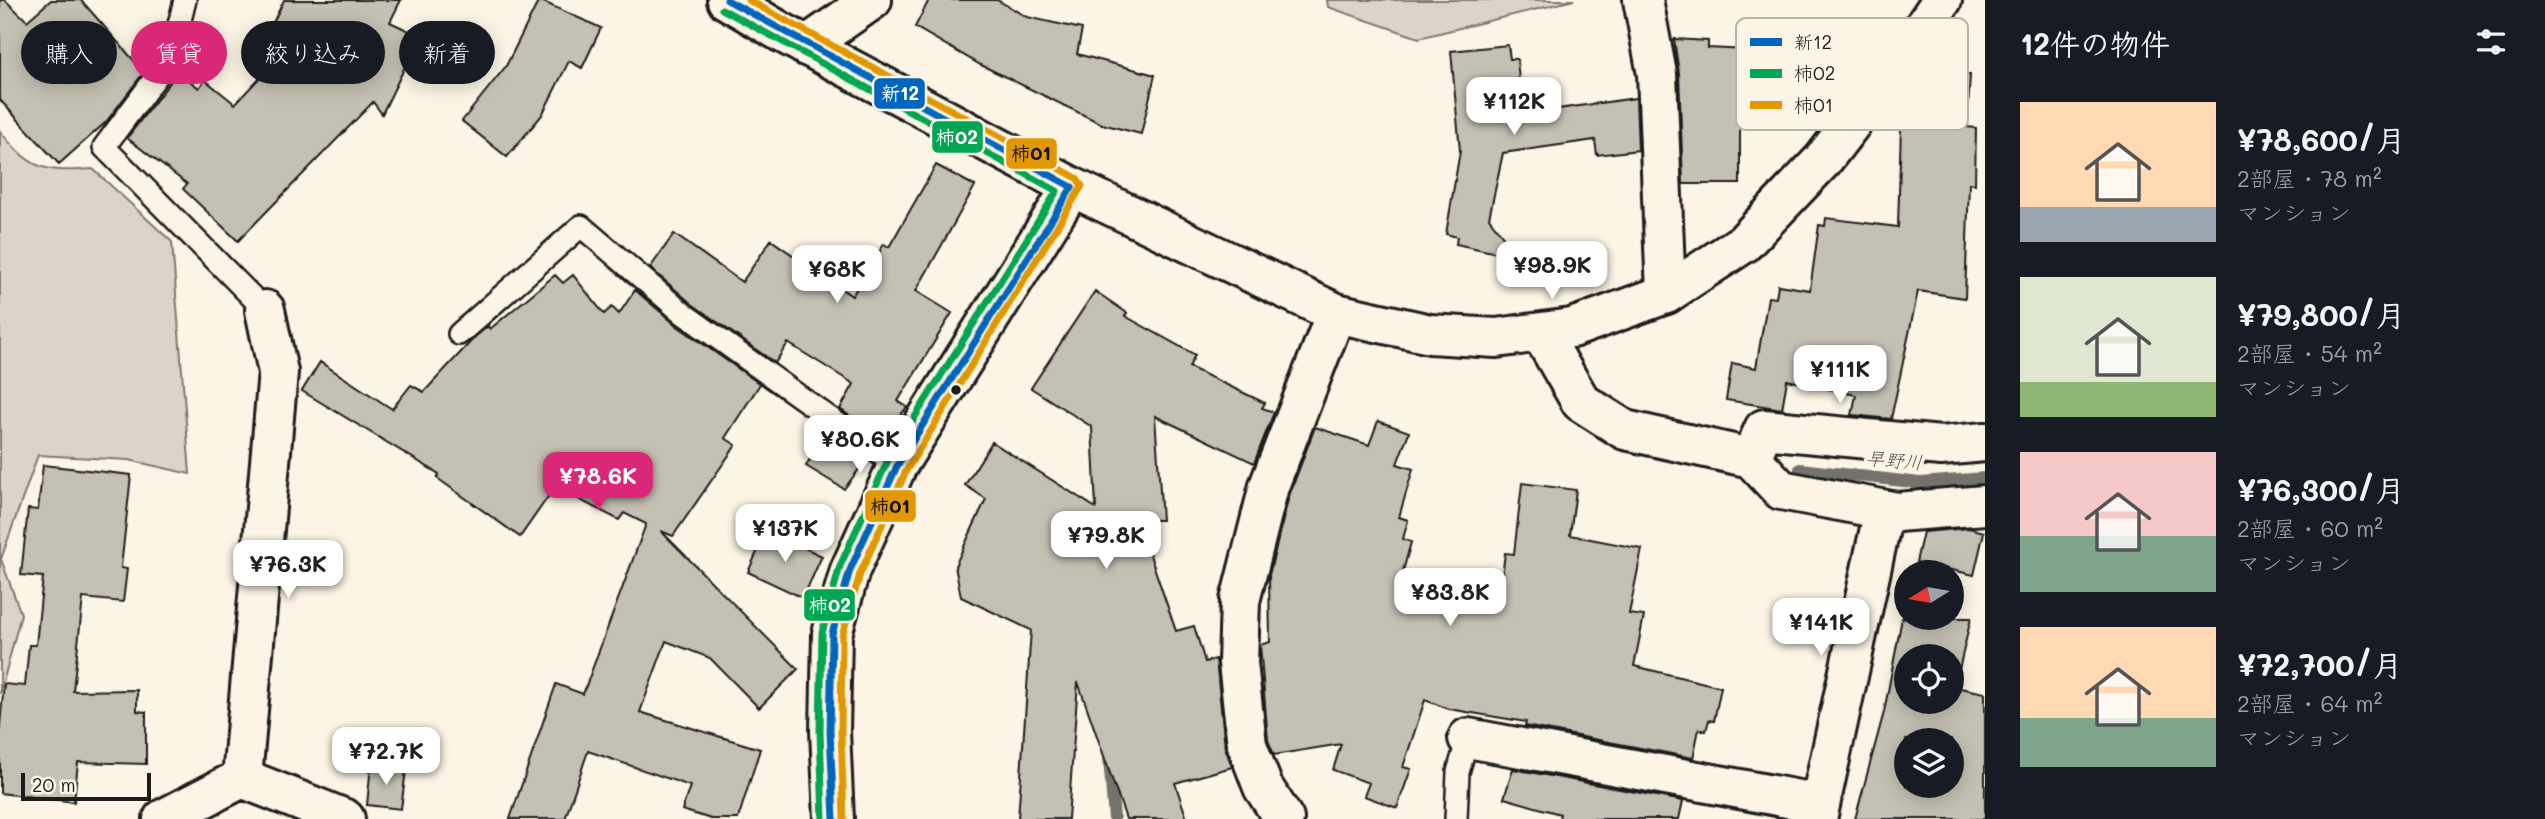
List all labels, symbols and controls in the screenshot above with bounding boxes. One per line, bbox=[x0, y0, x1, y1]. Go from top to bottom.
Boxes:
legend bbox=[1736, 18, 1968, 130]
chip: 購入 bbox=[21, 21, 117, 84]
chip: 賃貸 bbox=[131, 21, 227, 84]
chip: 絞り込み bbox=[241, 21, 385, 84]
chip: 新着 bbox=[399, 21, 495, 84]
text: 12件の物件 bbox=[2020, 23, 2170, 63]
icon: filters bbox=[2472, 23, 2510, 61]
text: 新12 bbox=[1794, 29, 1832, 54]
text: 柿02 bbox=[1794, 60, 1835, 85]
line badge: 新12 bbox=[873, 77, 926, 110]
pin: ¥112K bbox=[1465, 78, 1563, 137]
text: 新12 bbox=[881, 80, 919, 105]
text: ¥112K bbox=[1482, 85, 1546, 115]
text: 柿01 bbox=[1794, 92, 1833, 117]
text: ¥78,600/月 bbox=[2237, 119, 2405, 159]
line badge: 柿02 bbox=[931, 120, 984, 154]
text: 柿02 bbox=[936, 124, 978, 149]
icon: home bbox=[2076, 130, 2160, 214]
line badge: 柿01 bbox=[1005, 137, 1058, 170]
text: 柿01 bbox=[1011, 140, 1051, 165]
text: 2部屋 · 78 m² bbox=[2237, 163, 2382, 193]
text: マンション bbox=[2237, 197, 2351, 227]
pin: ¥98.9K bbox=[1495, 242, 1609, 301]
pin: ¥68K bbox=[796, 246, 878, 305]
text: ¥98.9K bbox=[1512, 249, 1592, 279]
text: ¥68K bbox=[808, 253, 866, 283]
text: ¥79,800/月 bbox=[2237, 294, 2405, 334]
icon: home bbox=[2076, 305, 2160, 389]
text: 2部屋 · 54 m² bbox=[2237, 338, 2382, 368]
pin: ¥111K bbox=[1791, 346, 1889, 405]
text: ¥111K bbox=[1810, 353, 1870, 383]
text: マンション bbox=[2237, 372, 2351, 402]
unlabelled marker bbox=[949, 383, 963, 397]
pin: ¥80.6K bbox=[803, 416, 917, 475]
text: ¥80.6K bbox=[820, 423, 900, 453]
water label: 早野川 bbox=[1865, 445, 1924, 474]
pin: ¥78.6K bbox=[541, 452, 655, 512]
text: ¥78.6K bbox=[559, 460, 637, 490]
text: ¥76,300/月 bbox=[2237, 469, 2405, 509]
icon: home bbox=[2076, 480, 2160, 564]
line badge: 柿01 bbox=[864, 489, 917, 523]
text: 柿01 bbox=[870, 493, 910, 518]
pin: ¥137K bbox=[736, 504, 834, 564]
text: ¥137K bbox=[752, 512, 819, 542]
pin: ¥79.8K bbox=[1049, 512, 1163, 571]
text: 2部屋 · 60 m² bbox=[2237, 513, 2383, 543]
text: ¥79.8K bbox=[1067, 519, 1145, 549]
pin: ¥76.3K bbox=[231, 540, 345, 600]
text: マンション bbox=[2237, 547, 2351, 577]
text: ¥76.3K bbox=[249, 548, 327, 578]
north arrow bbox=[1894, 560, 1964, 630]
map controls bbox=[1894, 560, 1964, 798]
pin: ¥83.8K bbox=[1393, 568, 1507, 628]
text: ¥83.8K bbox=[1410, 576, 1490, 606]
line badge: 柿02 bbox=[803, 588, 856, 622]
text: 柿02 bbox=[809, 592, 851, 617]
pin: ¥141K bbox=[1772, 598, 1870, 658]
text: ¥141K bbox=[1788, 606, 1854, 636]
button: locate bbox=[1894, 644, 1964, 714]
text: ¥72,700/月 bbox=[2237, 644, 2402, 684]
icon: home bbox=[2076, 655, 2160, 739]
text: 2部屋 · 64 m² bbox=[2237, 688, 2382, 718]
text: マンション bbox=[2237, 722, 2351, 752]
pin: ¥72.7K bbox=[329, 728, 443, 787]
button: layers bbox=[1894, 728, 1964, 798]
text: ¥72.7K bbox=[348, 735, 424, 765]
scale bar bbox=[21, 770, 150, 802]
text: 20 m bbox=[32, 772, 76, 797]

